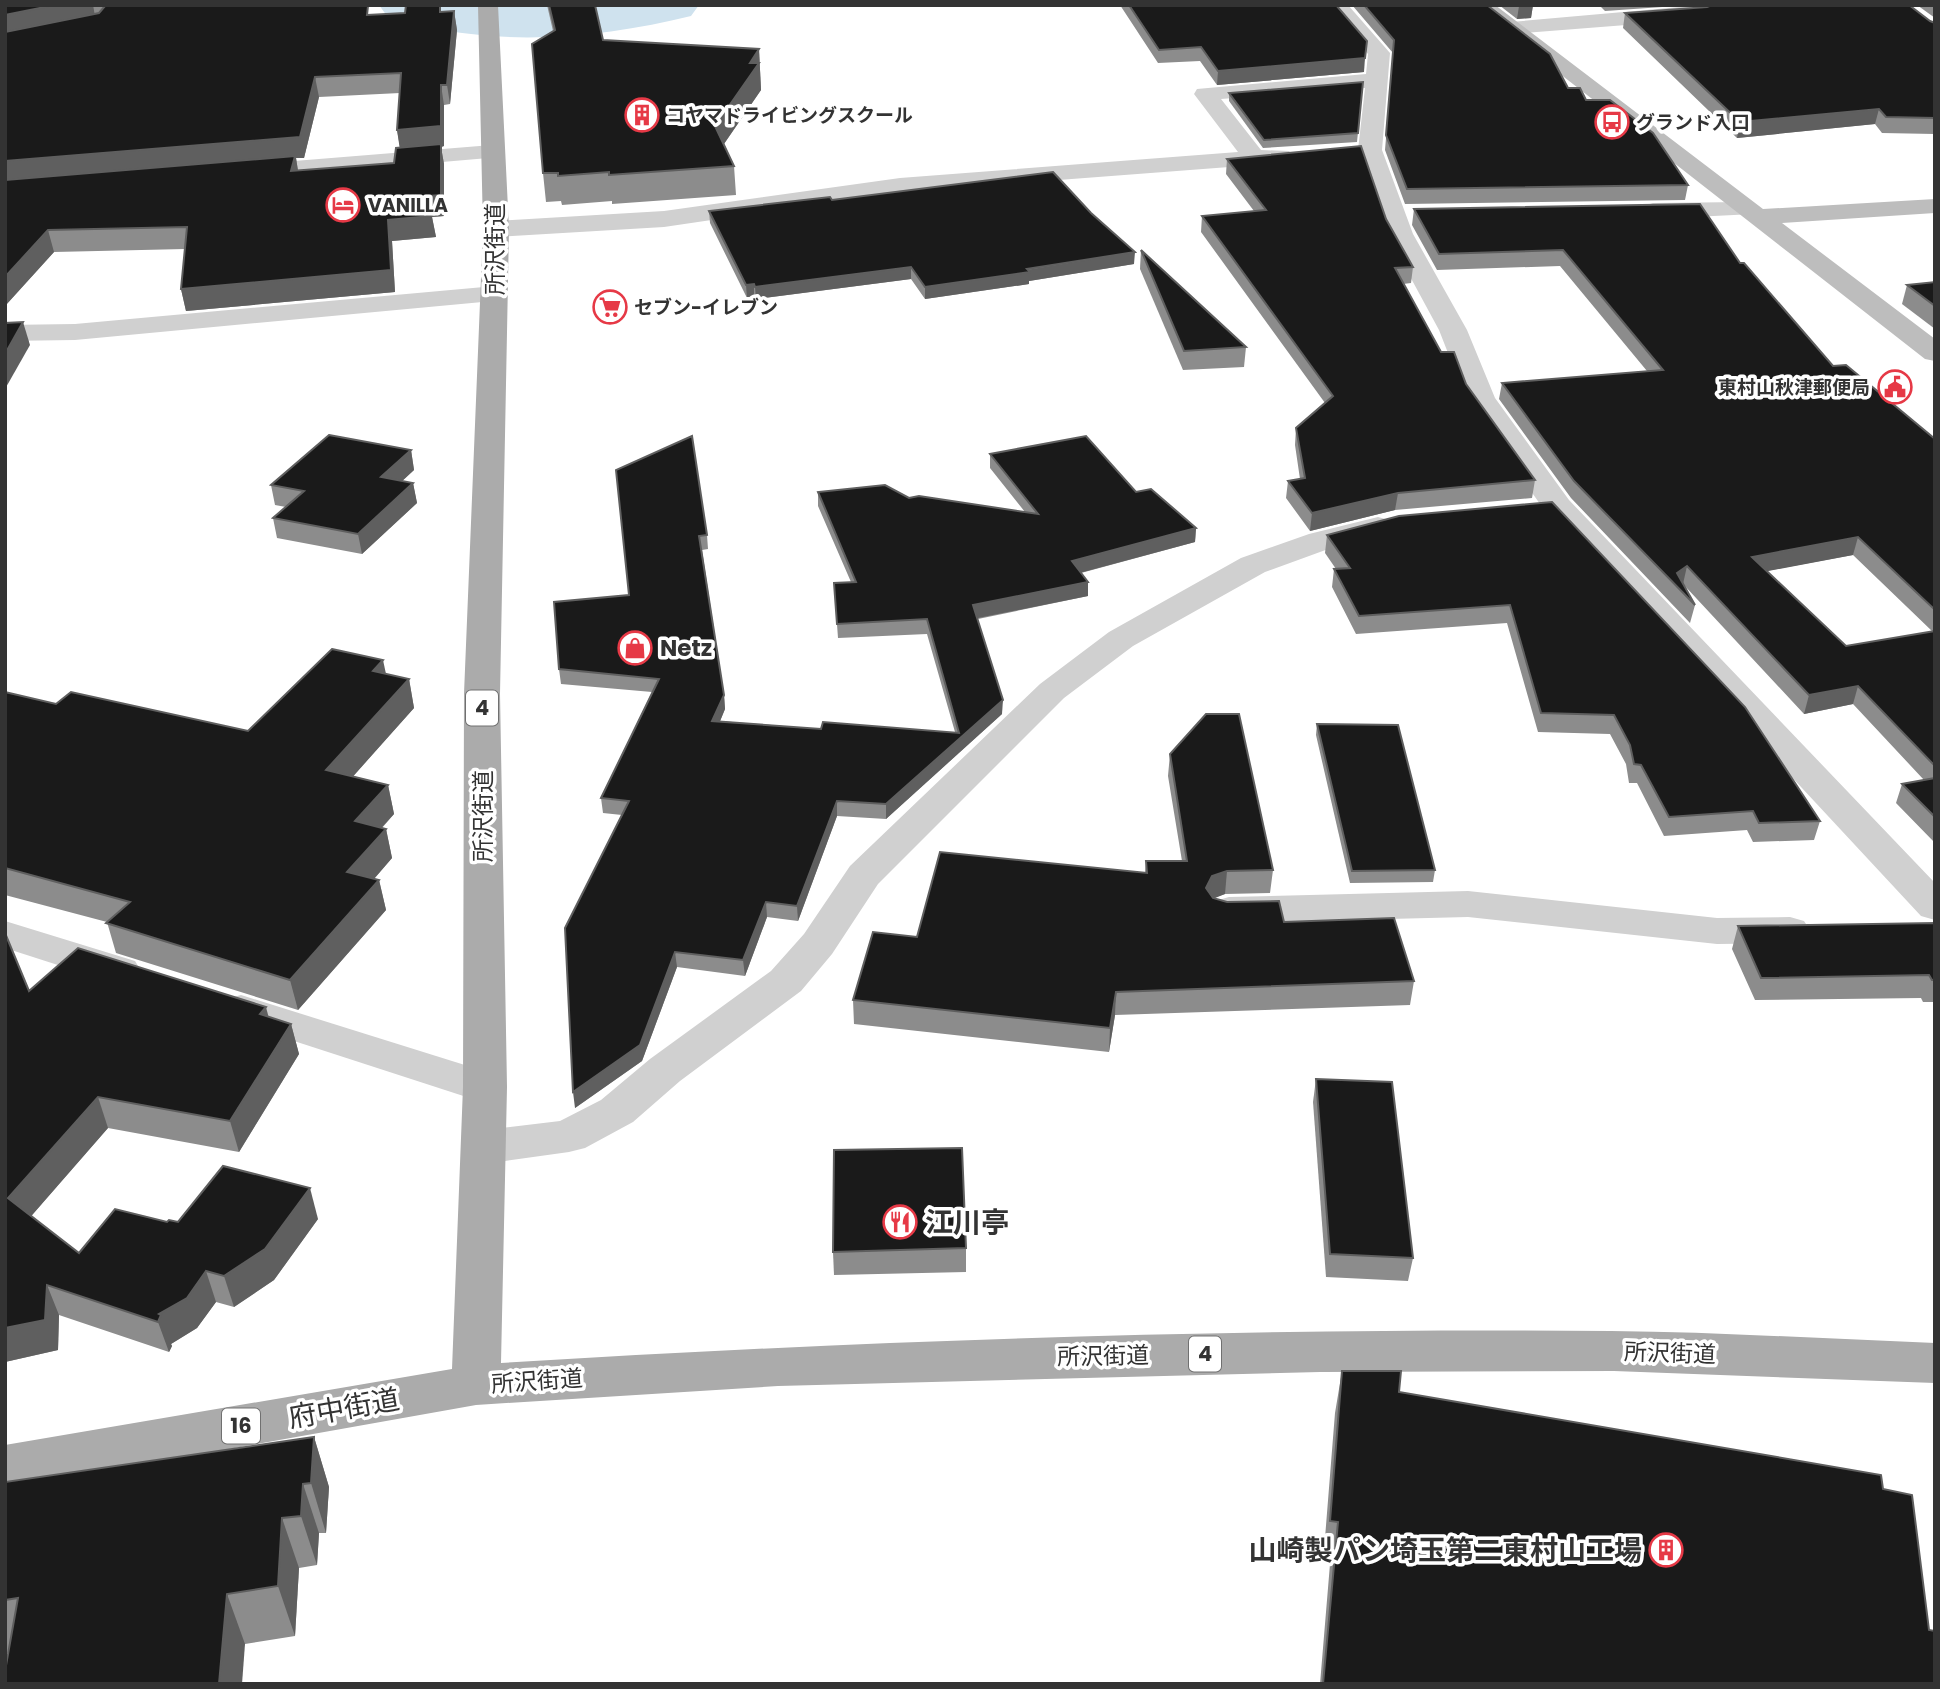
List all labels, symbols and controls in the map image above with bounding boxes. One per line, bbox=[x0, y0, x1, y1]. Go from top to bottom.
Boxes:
building icon: コヤマドライビングスクール bbox=[623, 96, 661, 134]
place label: コヤマドライビングスクール bbox=[666, 102, 913, 129]
bus stop icon: グランド入口 bbox=[1593, 103, 1631, 141]
place label: グランド入口 bbox=[1636, 109, 1750, 136]
hotel icon: VANILLA bbox=[324, 186, 362, 224]
place label: VANILLA bbox=[368, 192, 448, 219]
street label: 所沢街道 bbox=[479, 203, 511, 295]
supermarket icon: セブン-イレブン bbox=[591, 288, 629, 326]
place label: セブン-イレブン bbox=[634, 294, 778, 321]
public building icon: 東村山秋津郵便局 bbox=[1876, 368, 1914, 406]
place label: 東村山秋津郵便局 bbox=[1718, 374, 1870, 401]
shop icon: Netz bbox=[616, 629, 654, 667]
place label: Netz bbox=[660, 632, 712, 664]
road number: 4 bbox=[466, 690, 498, 726]
street label: 所沢街道 bbox=[467, 770, 499, 862]
restaurant icon: 江川亭 bbox=[881, 1203, 919, 1241]
place label: 江川亭 bbox=[925, 1203, 1009, 1242]
street label: 所沢街道 bbox=[1623, 1335, 1717, 1371]
road number: 4 bbox=[1189, 1336, 1221, 1372]
street label: 所沢街道 bbox=[1057, 1339, 1149, 1373]
street label: 所沢街道 bbox=[490, 1362, 584, 1400]
street label: 府中街道 bbox=[286, 1380, 403, 1437]
road number: 16 bbox=[222, 1408, 260, 1444]
place label: 山崎製パン埼玉第二東村山工場 bbox=[1249, 1531, 1642, 1570]
building icon: 山崎製パン埼玉第二東村山工場 bbox=[1647, 1531, 1685, 1569]

